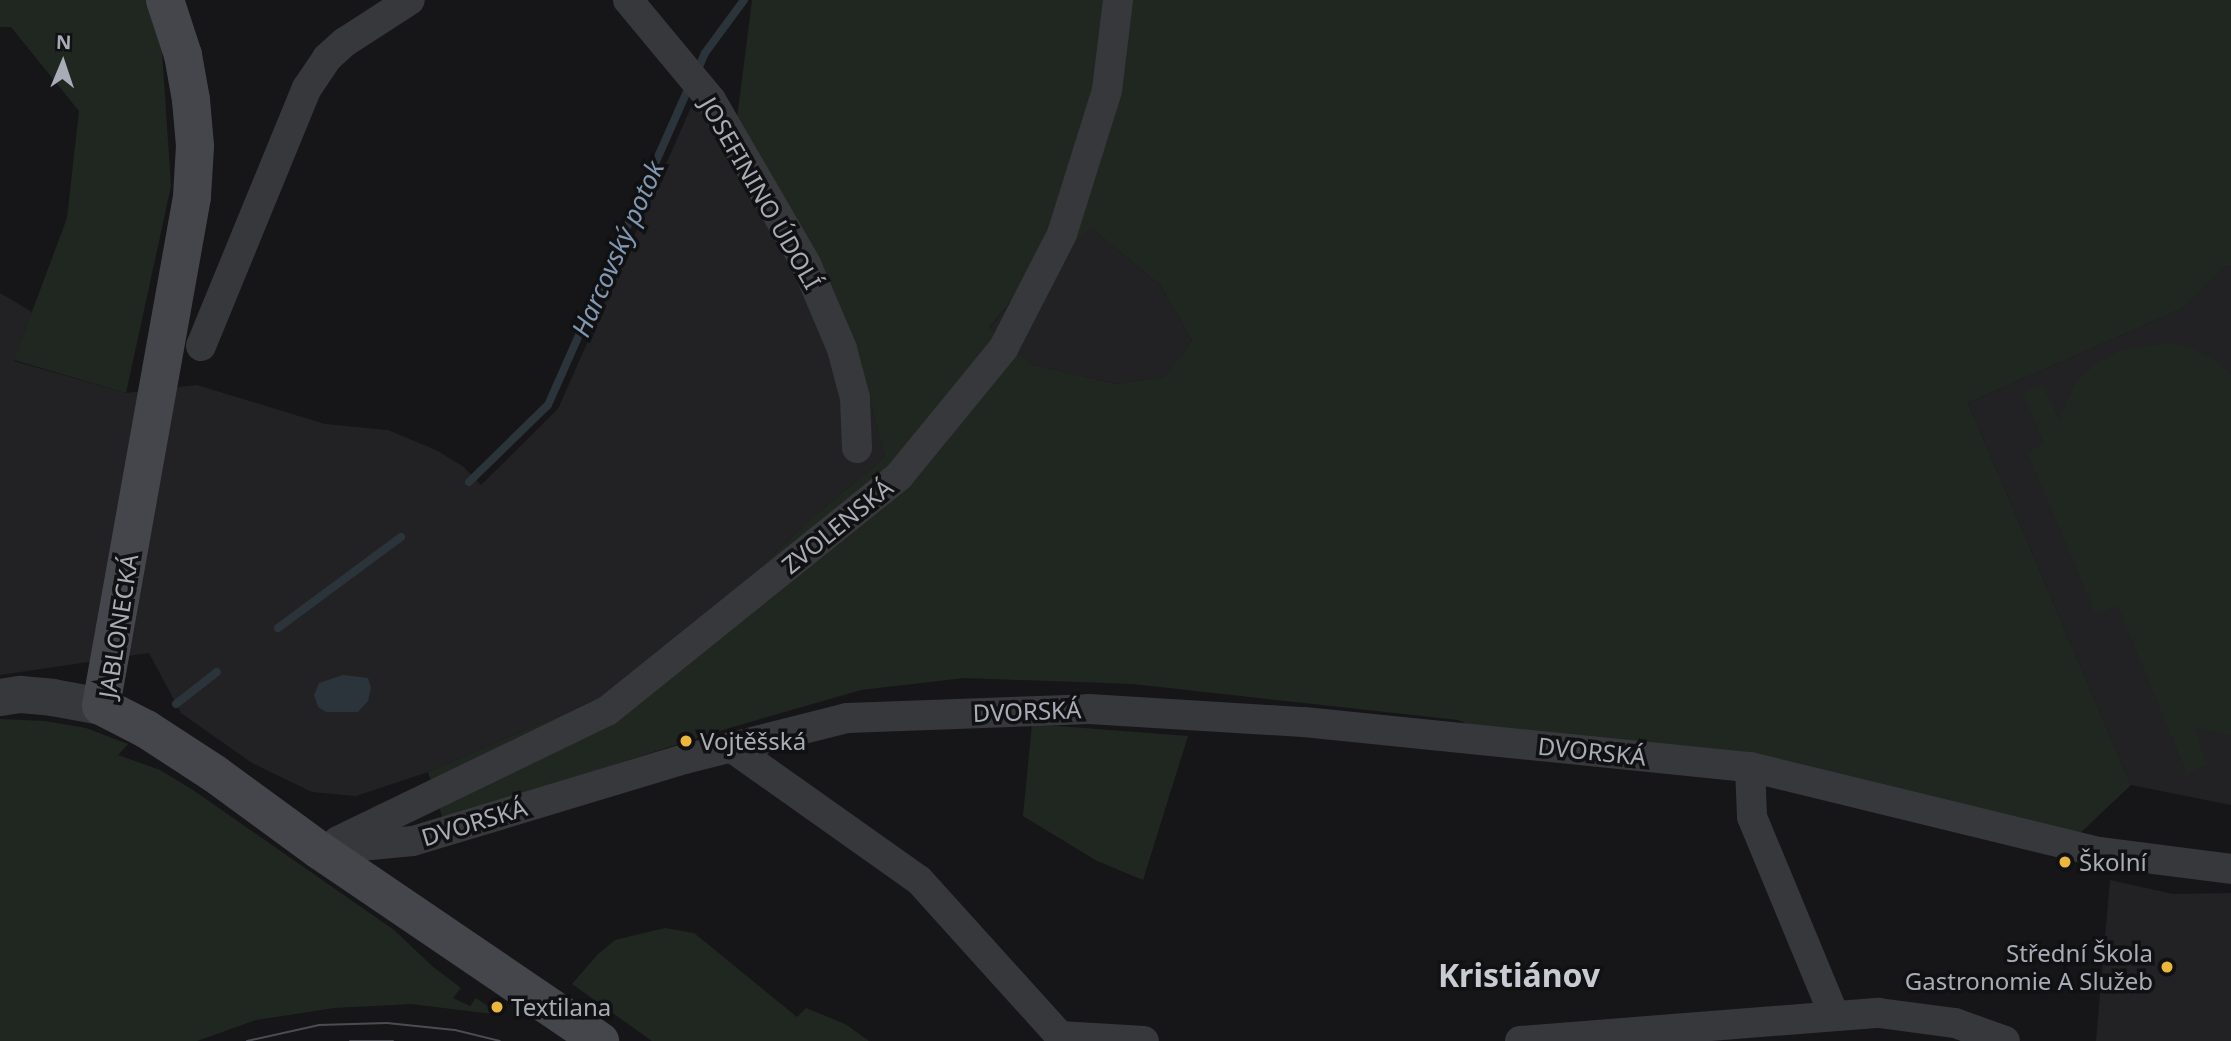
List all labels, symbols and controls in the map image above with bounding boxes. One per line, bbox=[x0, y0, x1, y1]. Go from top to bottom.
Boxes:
north arrow bbox=[28, 28, 98, 98]
text: N bbox=[56, 29, 72, 55]
street label: JOSEFININO ÚDOLÍ bbox=[694, 92, 828, 294]
water label: Harcovský potok bbox=[565, 156, 671, 342]
street label: ZVOLENSKÁ bbox=[776, 473, 898, 579]
street label: JABLONECKÁ bbox=[92, 552, 144, 700]
street label: DVORSKÁ bbox=[972, 695, 1082, 727]
place label: Vojtěšská bbox=[700, 727, 806, 755]
street label: DVORSKÁ bbox=[1537, 731, 1647, 771]
marker: Vojtěšská bbox=[678, 733, 694, 749]
street label: DVORSKÁ bbox=[418, 792, 530, 852]
place label: Školní bbox=[2079, 848, 2147, 876]
marker: Školní bbox=[2057, 854, 2073, 870]
place label: Střední Škola Gastronomie A Služeb bbox=[1905, 939, 2153, 995]
district label: Kristiánov bbox=[1438, 956, 1600, 994]
marker: Střední Škola Gastronomie A Služeb bbox=[2159, 959, 2175, 975]
place label: Textilana bbox=[511, 993, 611, 1021]
marker: Textilana bbox=[489, 999, 505, 1015]

